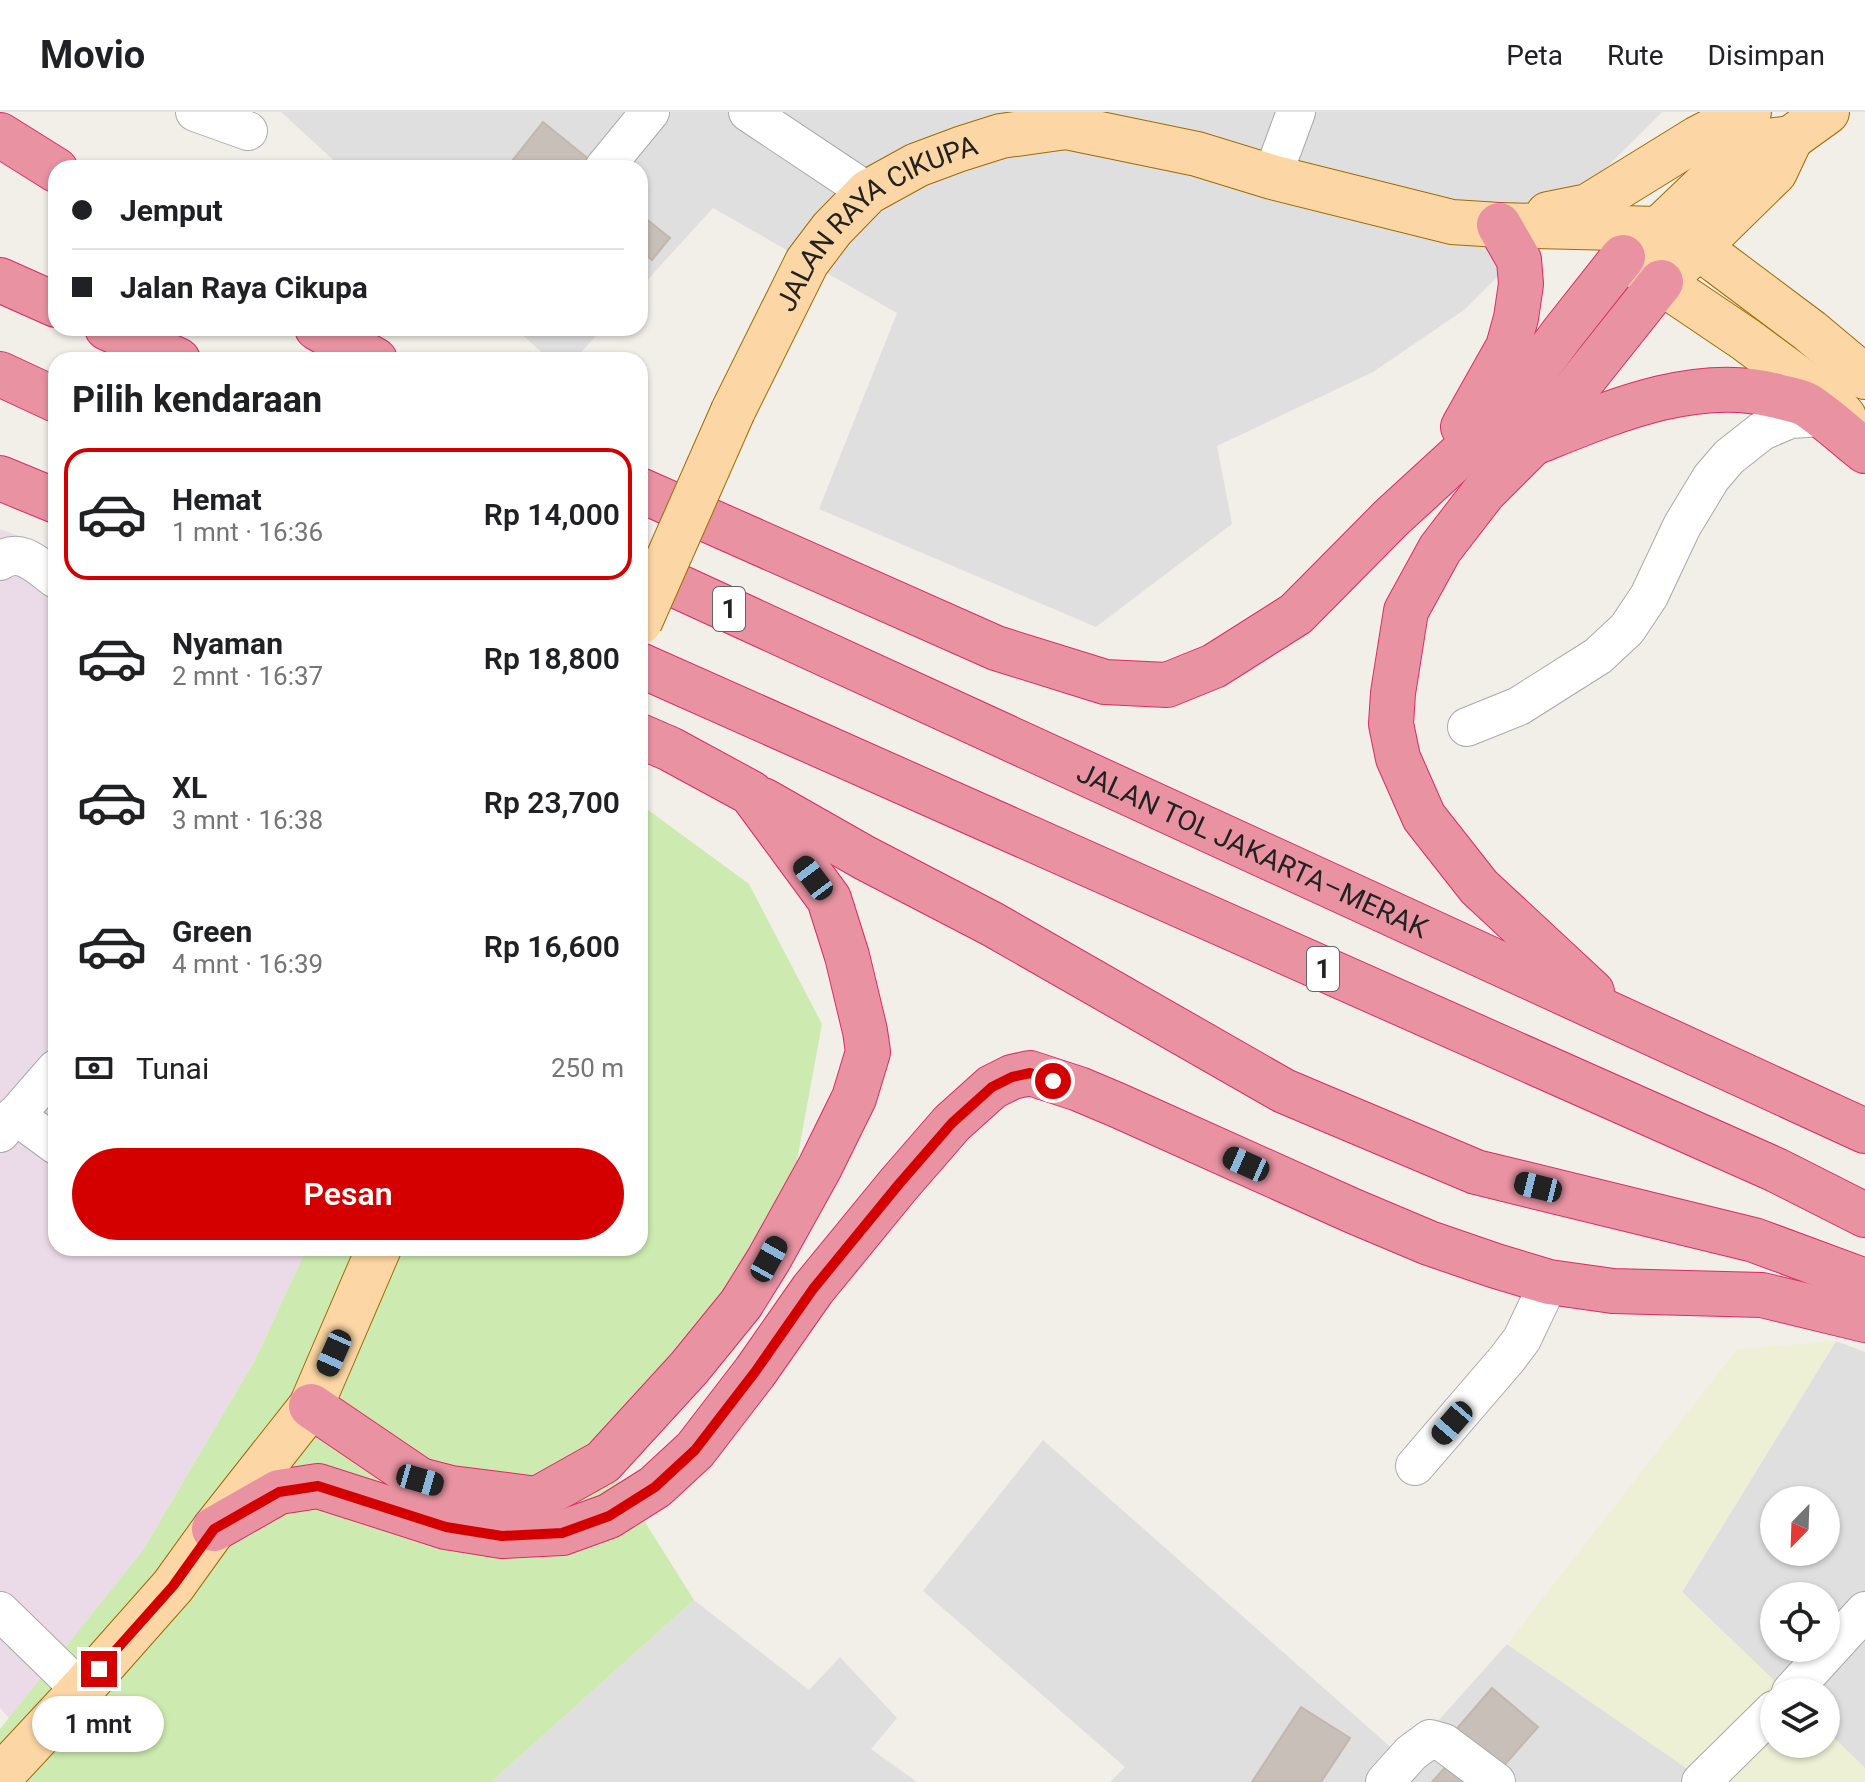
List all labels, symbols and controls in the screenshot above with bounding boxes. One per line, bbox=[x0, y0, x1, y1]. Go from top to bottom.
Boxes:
text: Movio bbox=[40, 33, 145, 77]
text: Peta bbox=[1506, 39, 1563, 72]
text: Rute bbox=[1607, 39, 1664, 72]
text: Disimpan bbox=[1708, 39, 1825, 72]
street label: JALAN RAYA CIKUPA bbox=[769, 128, 981, 317]
text: Jemput bbox=[120, 193, 223, 228]
text: Jalan Raya Cikupa bbox=[120, 270, 368, 305]
text: Pilih kendaraan bbox=[72, 379, 322, 421]
icon: car bbox=[76, 478, 148, 550]
text: Hemat bbox=[172, 482, 262, 517]
text: Rp 14,000 bbox=[484, 497, 620, 532]
text: 1 mnt · 16:36 bbox=[172, 517, 323, 547]
road number: 1 bbox=[713, 587, 745, 631]
icon: car bbox=[76, 622, 148, 694]
text: Nyaman bbox=[172, 626, 283, 661]
text: Rp 18,800 bbox=[484, 641, 620, 676]
text: 2 mnt · 16:37 bbox=[172, 661, 323, 691]
street label: JALAN TOL JAKARTA–MERAK bbox=[1072, 755, 1434, 945]
icon: car bbox=[76, 766, 148, 838]
text: XL bbox=[172, 770, 207, 805]
text: Rp 23,700 bbox=[484, 785, 620, 820]
text: 3 mnt · 16:38 bbox=[172, 805, 323, 835]
car bbox=[789, 852, 837, 904]
icon: car bbox=[76, 910, 148, 982]
text: Green bbox=[172, 914, 252, 949]
text: Rp 16,600 bbox=[484, 929, 620, 964]
road number: 1 bbox=[1307, 947, 1339, 991]
text: 4 mnt · 16:39 bbox=[172, 949, 323, 979]
icon: cash bbox=[72, 1046, 116, 1090]
text: Tunai bbox=[136, 1051, 209, 1086]
text: 250 m bbox=[551, 1053, 624, 1083]
route start bbox=[1035, 1063, 1071, 1099]
car bbox=[1219, 1143, 1273, 1185]
button: Pesan bbox=[72, 1148, 624, 1240]
car bbox=[1512, 1170, 1564, 1204]
car bbox=[747, 1232, 791, 1286]
car bbox=[313, 1326, 355, 1380]
car bbox=[1427, 1397, 1477, 1449]
car bbox=[394, 1462, 446, 1498]
north arrow bbox=[1760, 1486, 1840, 1566]
map controls bbox=[1760, 1486, 1840, 1758]
button: locate bbox=[1760, 1582, 1840, 1662]
route end bbox=[81, 1651, 117, 1687]
button: layers bbox=[1760, 1678, 1840, 1758]
callout: 1 mnt bbox=[33, 1697, 165, 1753]
text: 1 mnt bbox=[64, 1709, 132, 1739]

